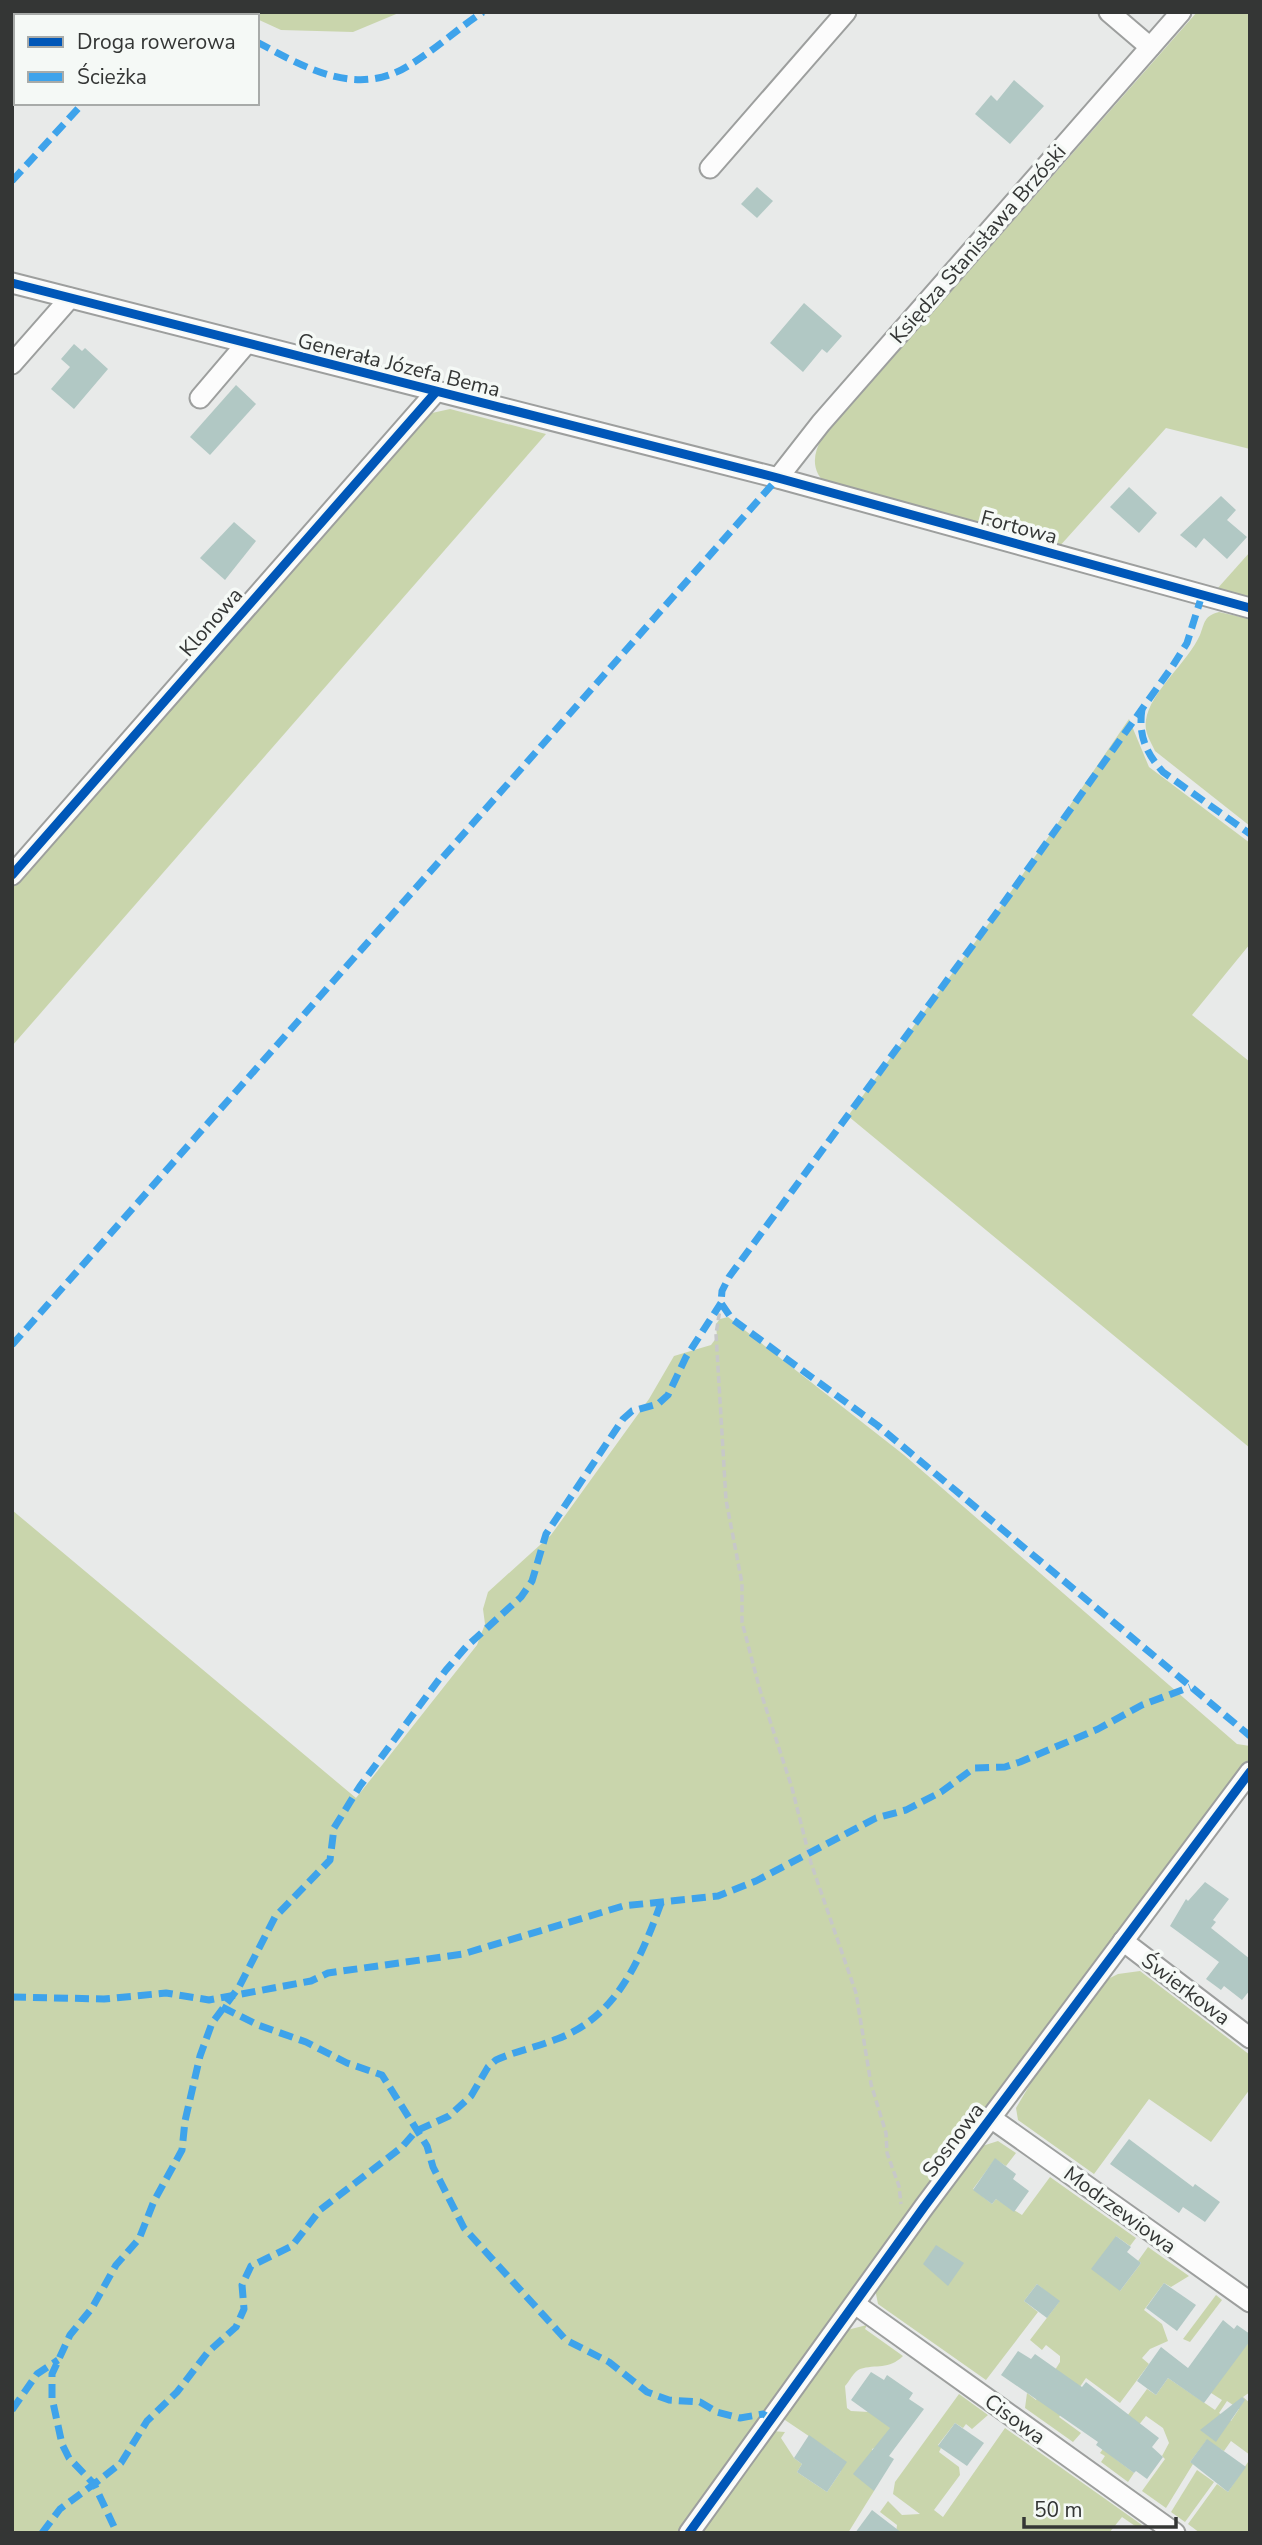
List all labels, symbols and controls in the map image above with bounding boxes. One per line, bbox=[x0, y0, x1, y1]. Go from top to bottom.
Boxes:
legend bbox=[14, 14, 259, 105]
text: Droga rowerowa bbox=[77, 28, 236, 56]
text: Ścieżka bbox=[77, 63, 147, 91]
street label: Księdza Stanisława Brzóski bbox=[884, 138, 1072, 350]
street label: Generała Józefa Bema bbox=[295, 326, 503, 404]
street label: Fortowa bbox=[978, 503, 1060, 551]
street label: Klonowa bbox=[173, 582, 249, 662]
street label: Świerkowa bbox=[1136, 1946, 1236, 2032]
street label: Sosnowa bbox=[916, 2097, 990, 2183]
street label: Modrzewiowa bbox=[1058, 2160, 1182, 2260]
street label: Cisowa bbox=[979, 2387, 1051, 2451]
scale bar bbox=[1024, 2486, 1176, 2530]
text: 50 m bbox=[1034, 2496, 1083, 2524]

